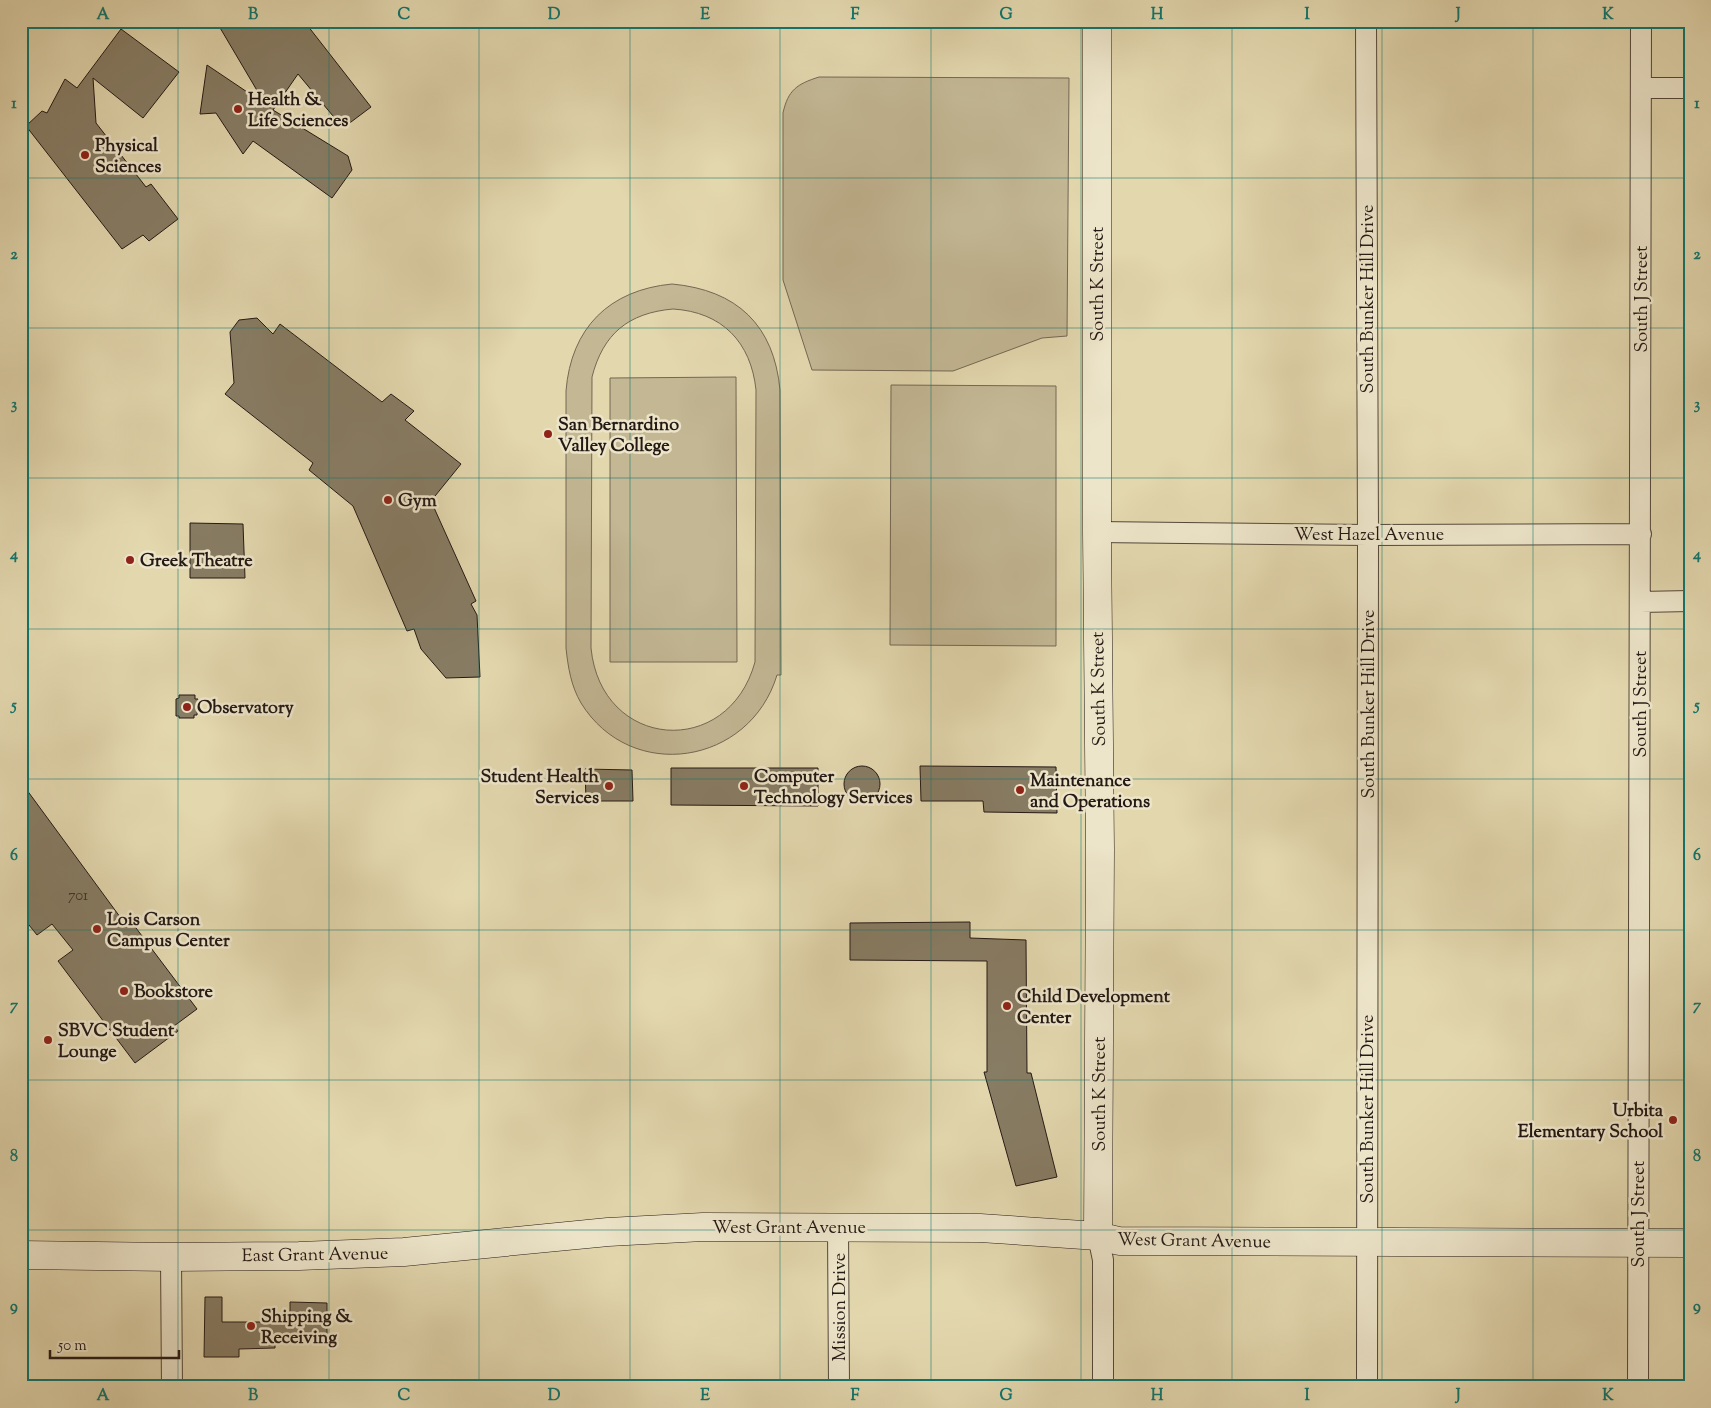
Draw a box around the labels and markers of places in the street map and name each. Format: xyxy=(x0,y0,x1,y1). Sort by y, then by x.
place label: Health & Life Sciences xyxy=(248,88,348,135)
marker: Health & Life Sciences xyxy=(232,103,244,115)
place label: Physical Sciences xyxy=(95,134,161,181)
marker: Physical Sciences xyxy=(79,149,91,161)
place label: San Bernardino Valley College xyxy=(558,413,679,460)
marker: San Bernardino Valley College xyxy=(542,428,554,440)
place label: Gym xyxy=(398,489,437,515)
marker: Gym xyxy=(382,494,394,506)
place label: Greek Theatre xyxy=(140,549,253,575)
marker: Greek Theatre xyxy=(124,554,136,566)
place label: Observatory xyxy=(197,696,294,722)
marker: Observatory xyxy=(181,701,193,713)
place label: Student Health Services xyxy=(480,765,599,812)
place label: Computer Technology Services xyxy=(754,765,912,812)
place label: Maintenance and Operations xyxy=(1030,769,1150,816)
marker: Student Health Services xyxy=(603,780,615,792)
marker: Computer Technology Services xyxy=(738,780,750,792)
marker: Maintenance and Operations xyxy=(1014,784,1026,796)
place label: Lois Carson Campus Center xyxy=(107,908,230,955)
marker: Lois Carson Campus Center xyxy=(91,923,103,935)
place label: Bookstore xyxy=(134,980,214,1006)
marker: Bookstore xyxy=(118,985,130,997)
place label: Child Development Center xyxy=(1017,985,1171,1032)
marker: Child Development Center xyxy=(1001,1000,1013,1012)
place label: SBVC Student Lounge xyxy=(58,1019,175,1066)
marker: SBVC Student Lounge xyxy=(42,1034,54,1046)
place label: Urbita Elementary School xyxy=(1518,1099,1664,1146)
marker: Urbita Elementary School xyxy=(1667,1114,1679,1126)
place label: Shipping & Receiving xyxy=(261,1305,353,1352)
marker: Shipping & Receiving xyxy=(245,1320,257,1332)

